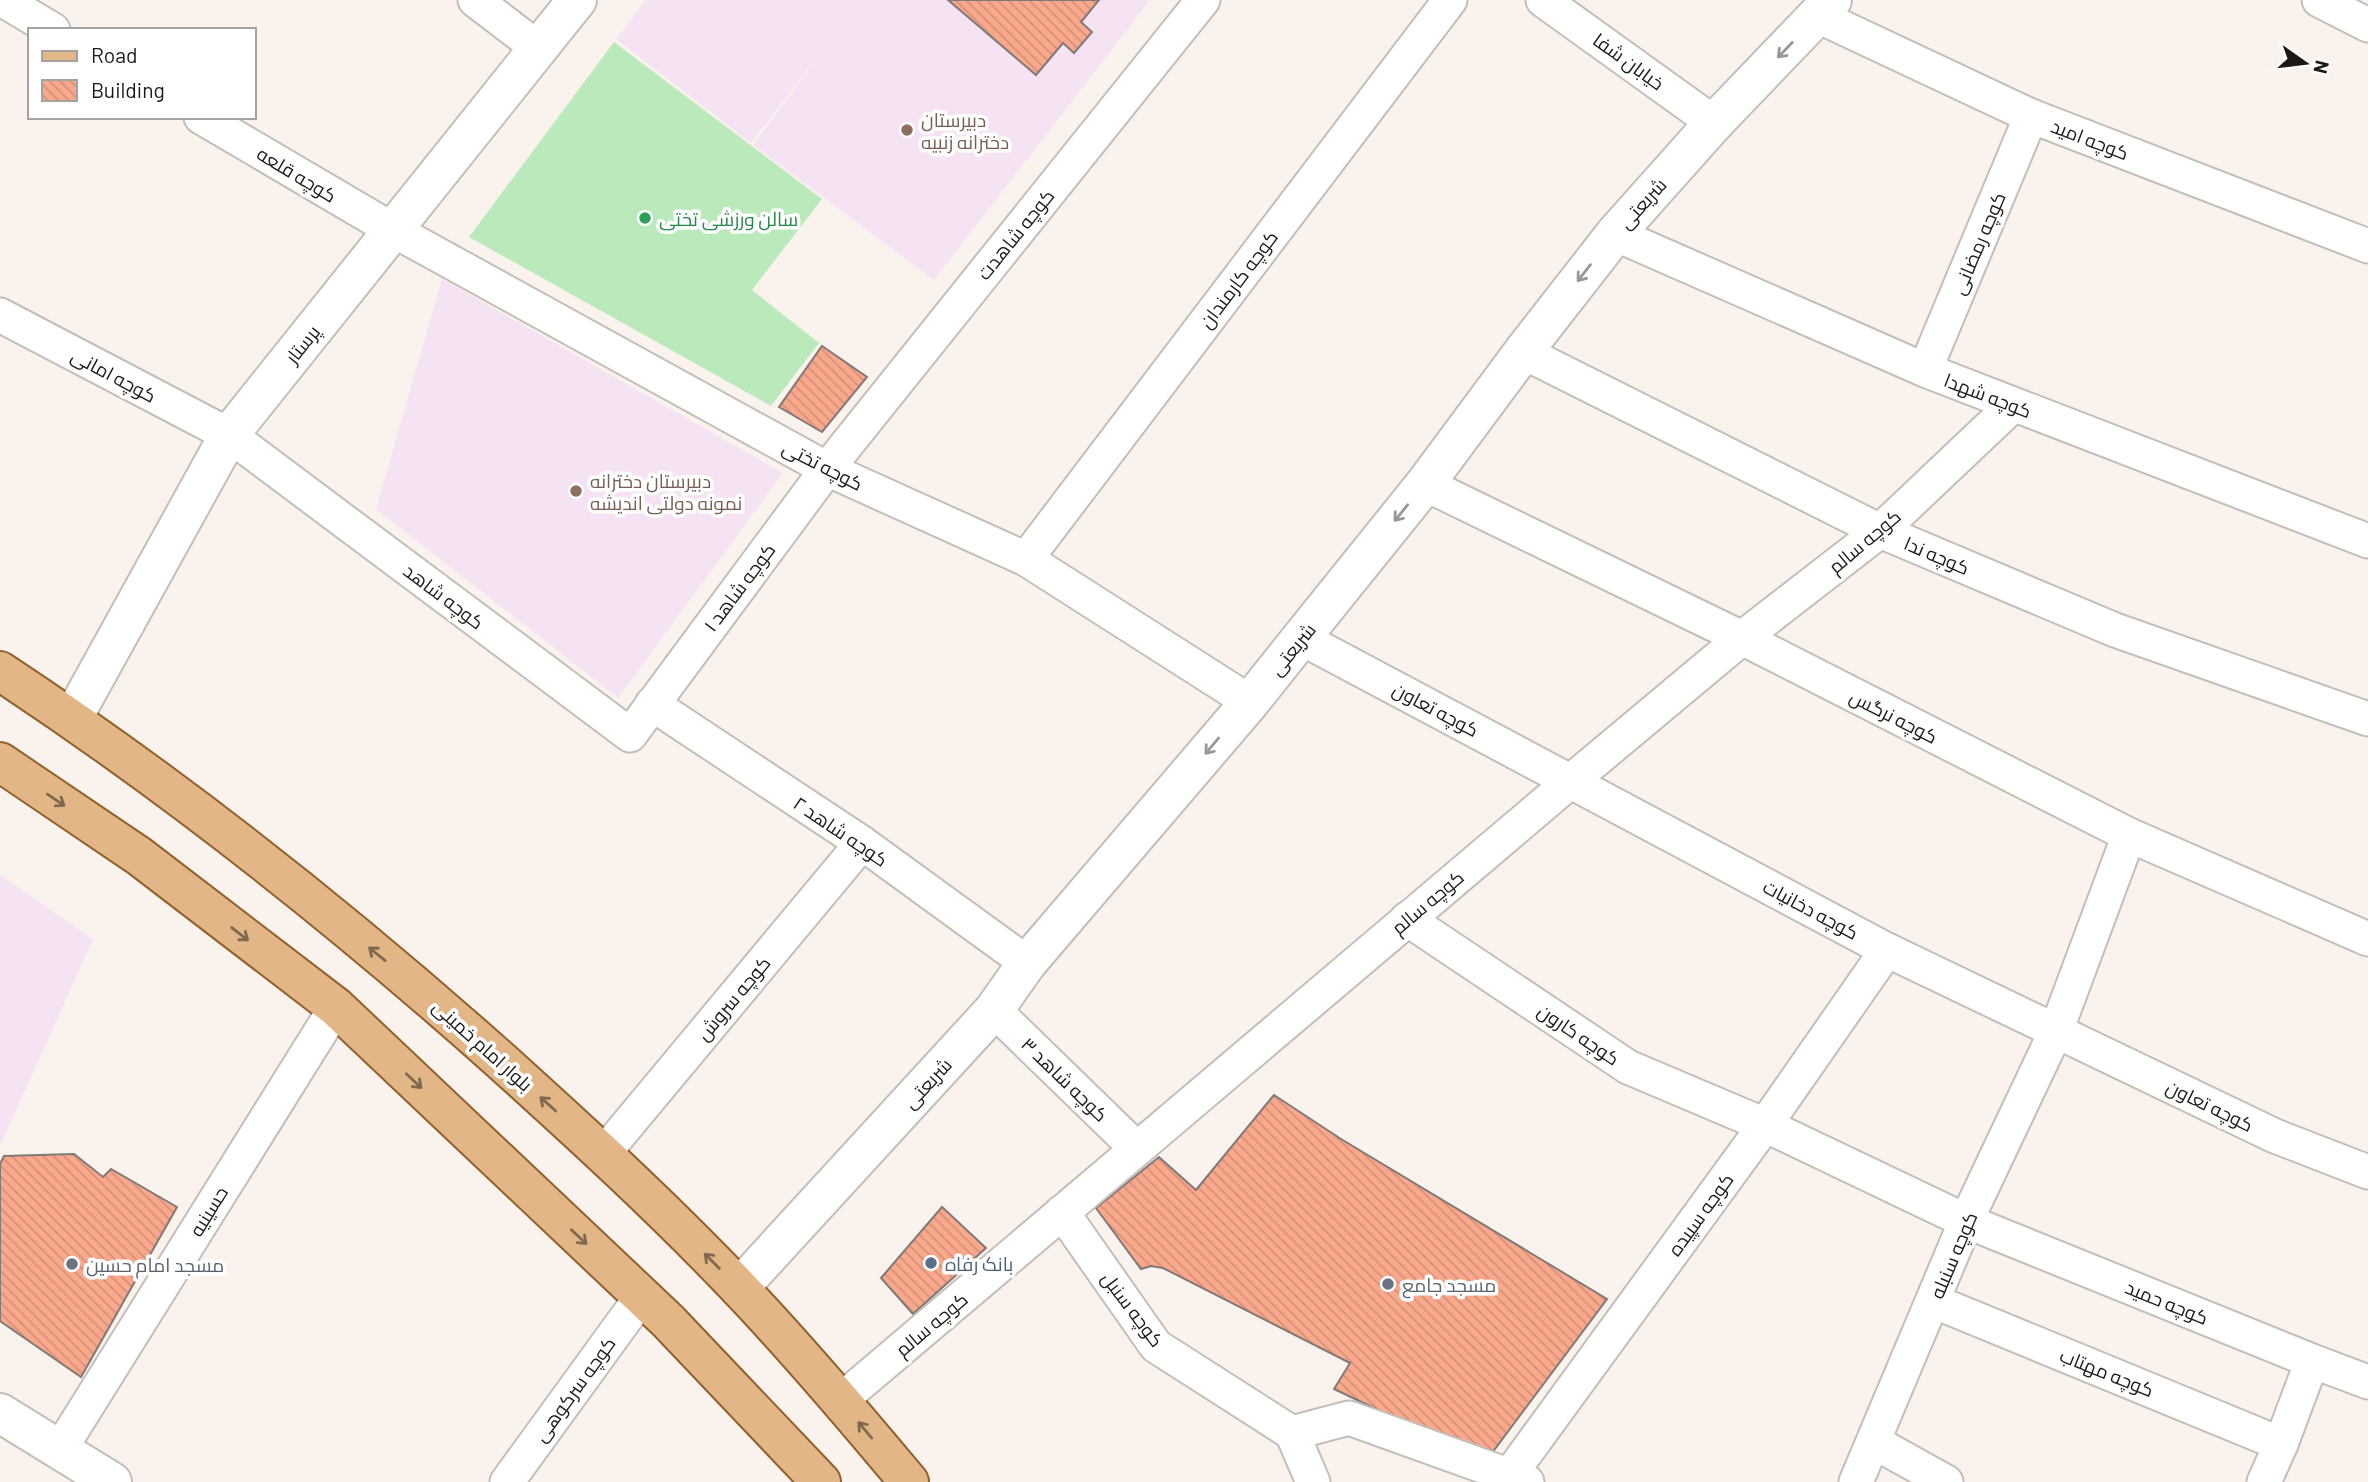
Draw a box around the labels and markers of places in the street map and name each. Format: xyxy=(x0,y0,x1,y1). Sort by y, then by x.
place label: دبیرستان دخترانه زنبیه xyxy=(921,108,1009,154)
marker: دبیرستان دخترانه زنبیه xyxy=(899,122,915,138)
place label: سالن ورزشی تختی xyxy=(659,207,798,231)
marker: سالن ورزشی تختی xyxy=(637,210,653,226)
place label: دبیرستان دخترانه نمونه دولتی اندیشه xyxy=(590,469,742,515)
marker: دبیرستان دخترانه نمونه دولتی اندیشه xyxy=(568,483,584,499)
place label: بانک رفاه xyxy=(945,1252,1013,1276)
place label: مسجد امام حسین xyxy=(86,1253,224,1279)
marker: بانک رفاه xyxy=(923,1255,939,1271)
marker: مسجد امام حسین xyxy=(64,1256,80,1272)
place label: مسجد جامع xyxy=(1402,1273,1496,1299)
marker: مسجد جامع xyxy=(1380,1276,1396,1292)

